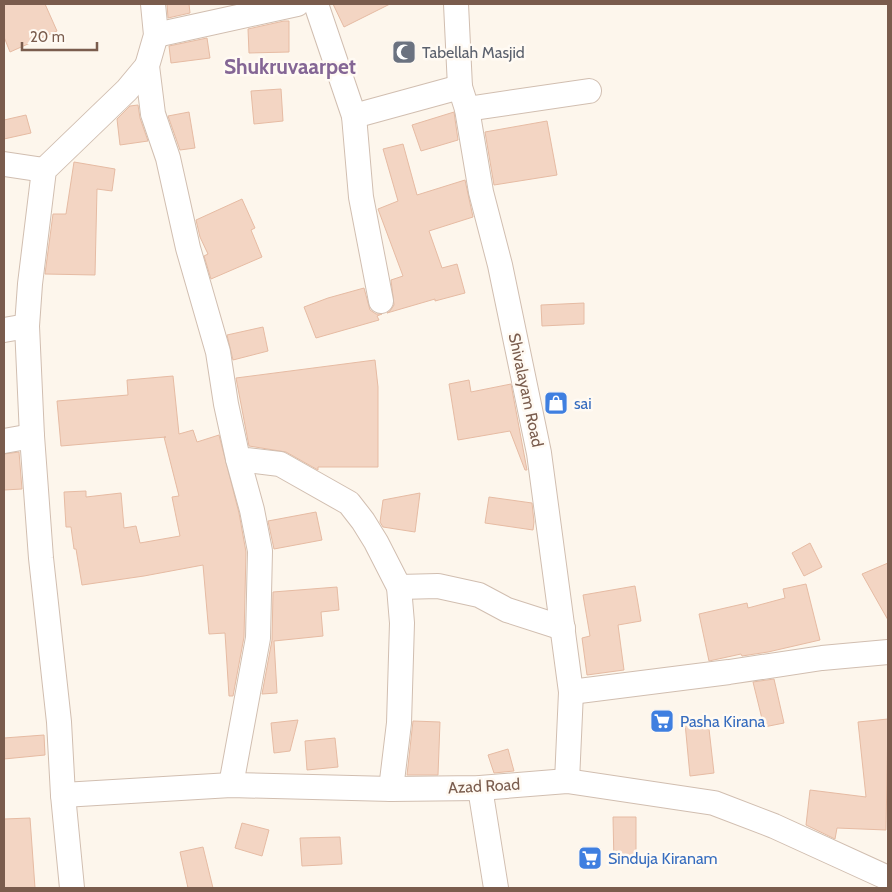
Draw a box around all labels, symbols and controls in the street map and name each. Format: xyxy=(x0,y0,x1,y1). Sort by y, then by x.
scale bar xyxy=(22,20,98,52)
text: 20 m xyxy=(30,28,65,46)
mosque icon: Tabellah Masjid xyxy=(391,39,417,65)
place label: Tabellah Masjid xyxy=(422,43,525,62)
district label: Shukruvaarpet xyxy=(224,54,356,79)
street label: Shivalayam Road xyxy=(505,331,547,449)
shop icon: sai xyxy=(543,390,569,416)
place label: sai xyxy=(574,394,592,413)
supermarket icon: Pasha Kirana xyxy=(649,708,675,734)
place label: Pasha Kirana xyxy=(680,712,766,731)
street label: Azad Road xyxy=(447,775,521,797)
supermarket icon: Sinduja Kiranam xyxy=(577,845,603,871)
place label: Sinduja Kiranam xyxy=(608,849,718,868)

